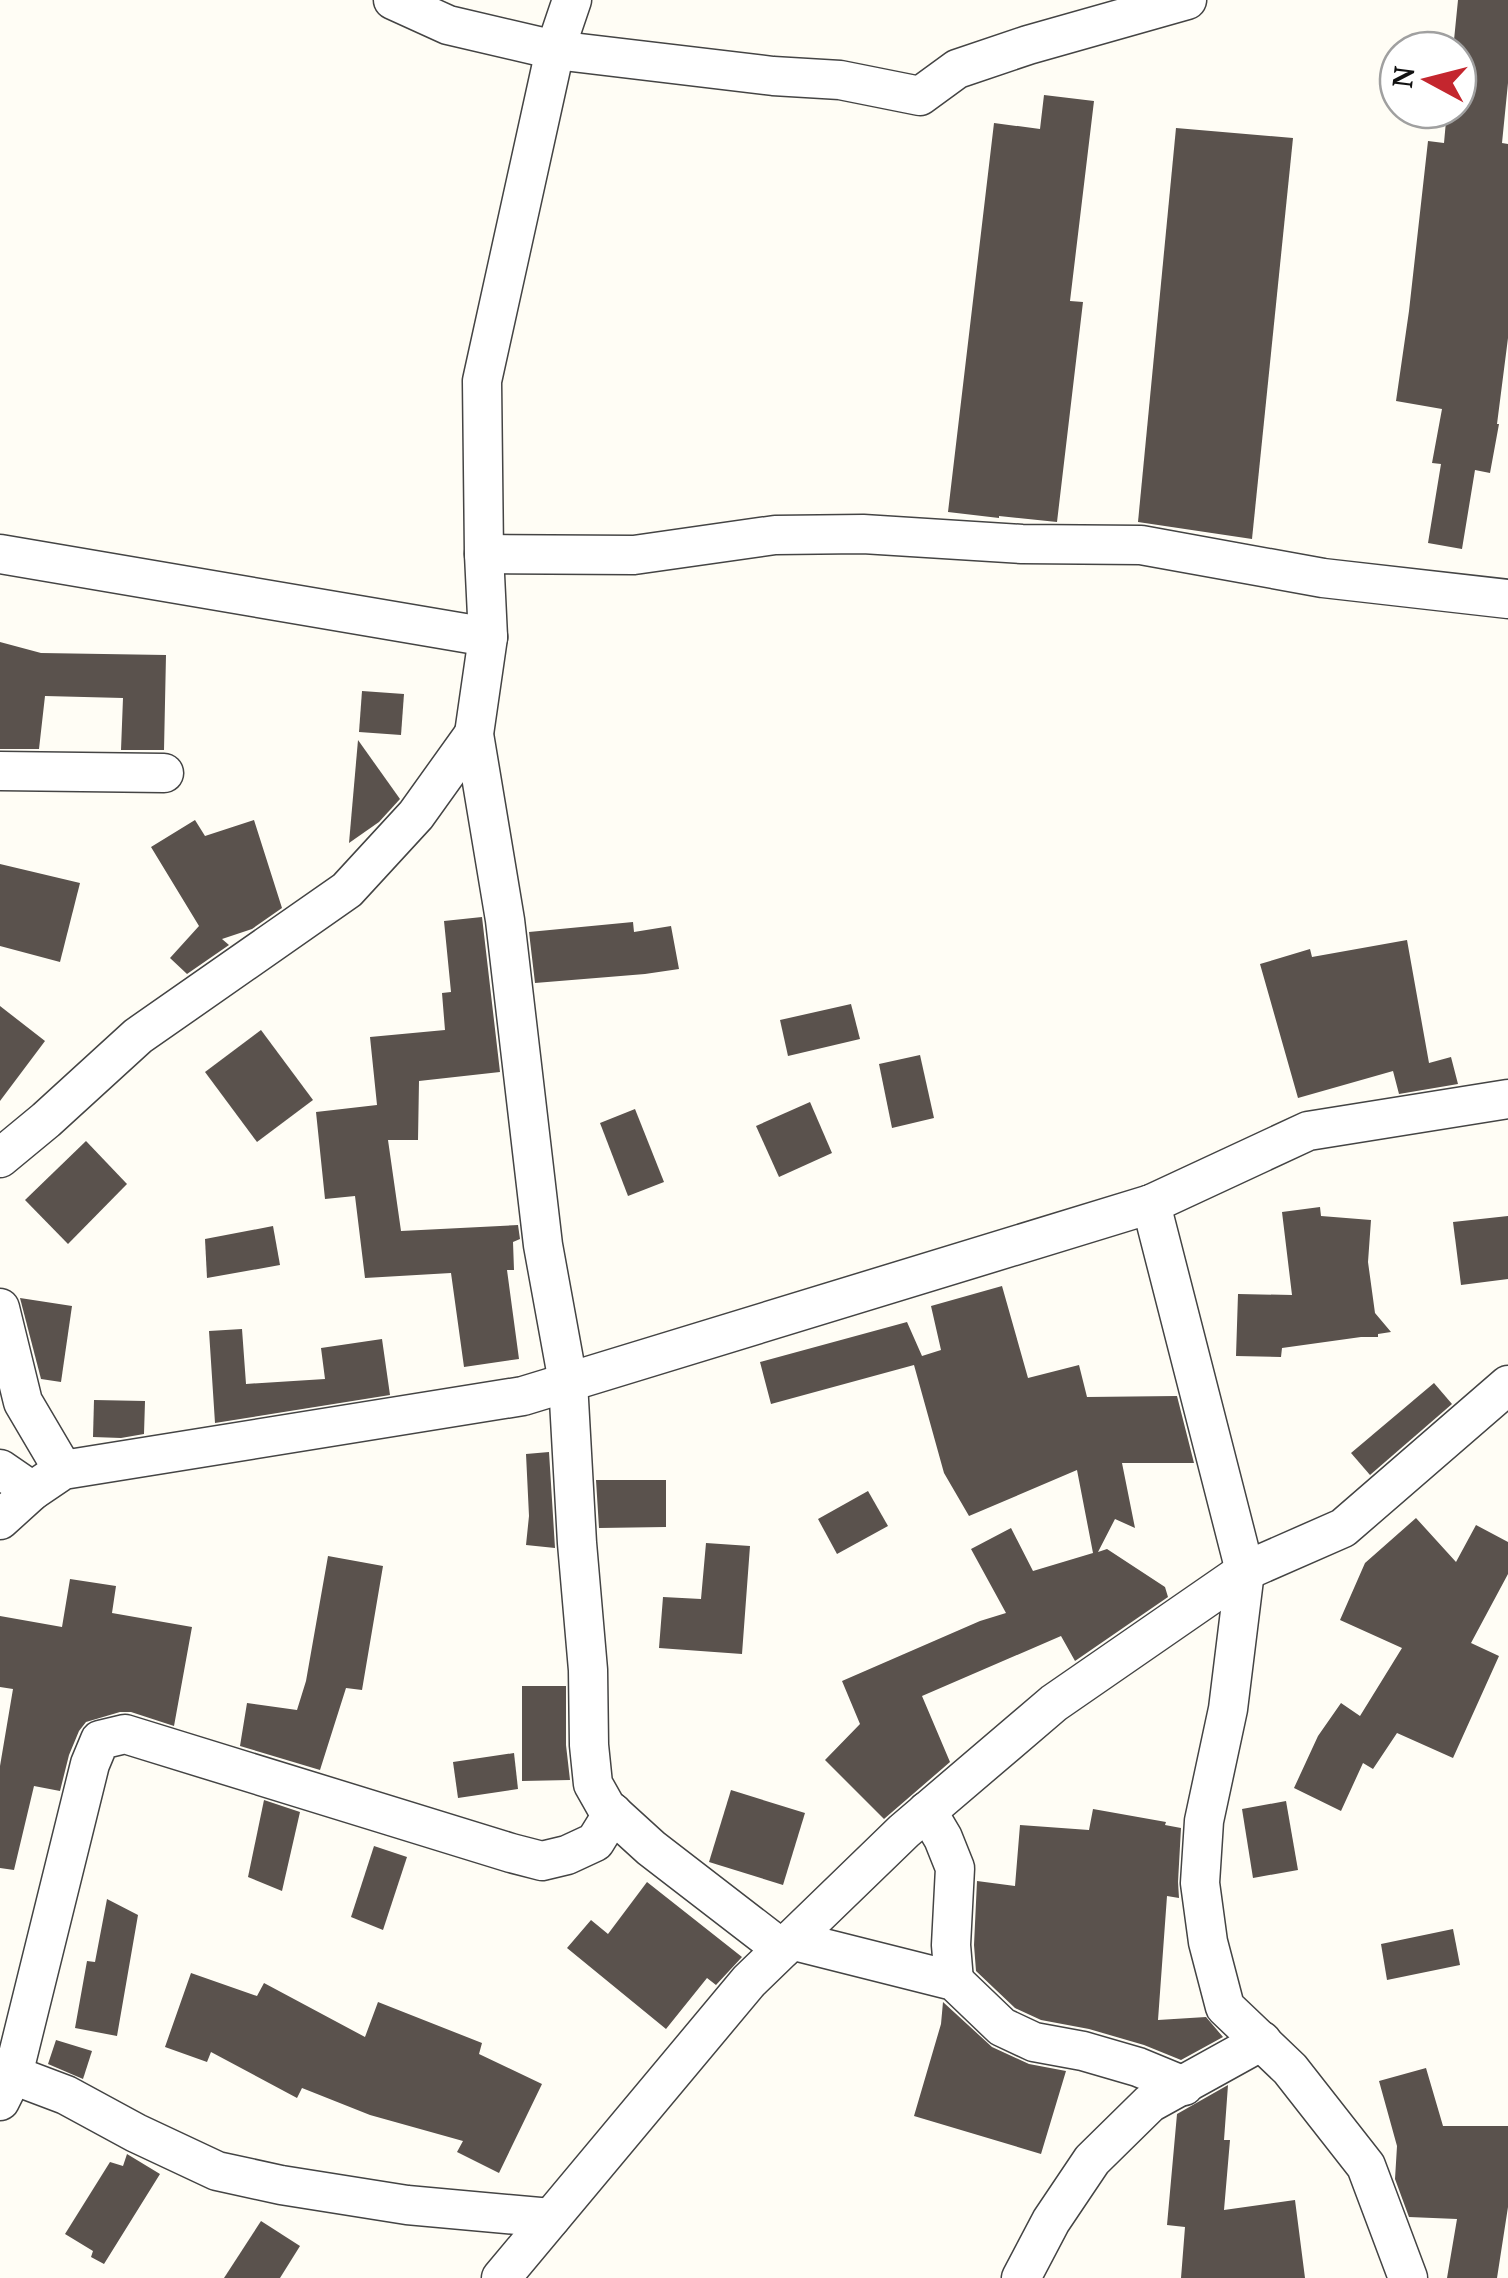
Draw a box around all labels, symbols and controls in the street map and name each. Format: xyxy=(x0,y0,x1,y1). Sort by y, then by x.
north arrow xyxy=(1378,30,1478,130)
text: N xyxy=(1383,64,1422,90)

